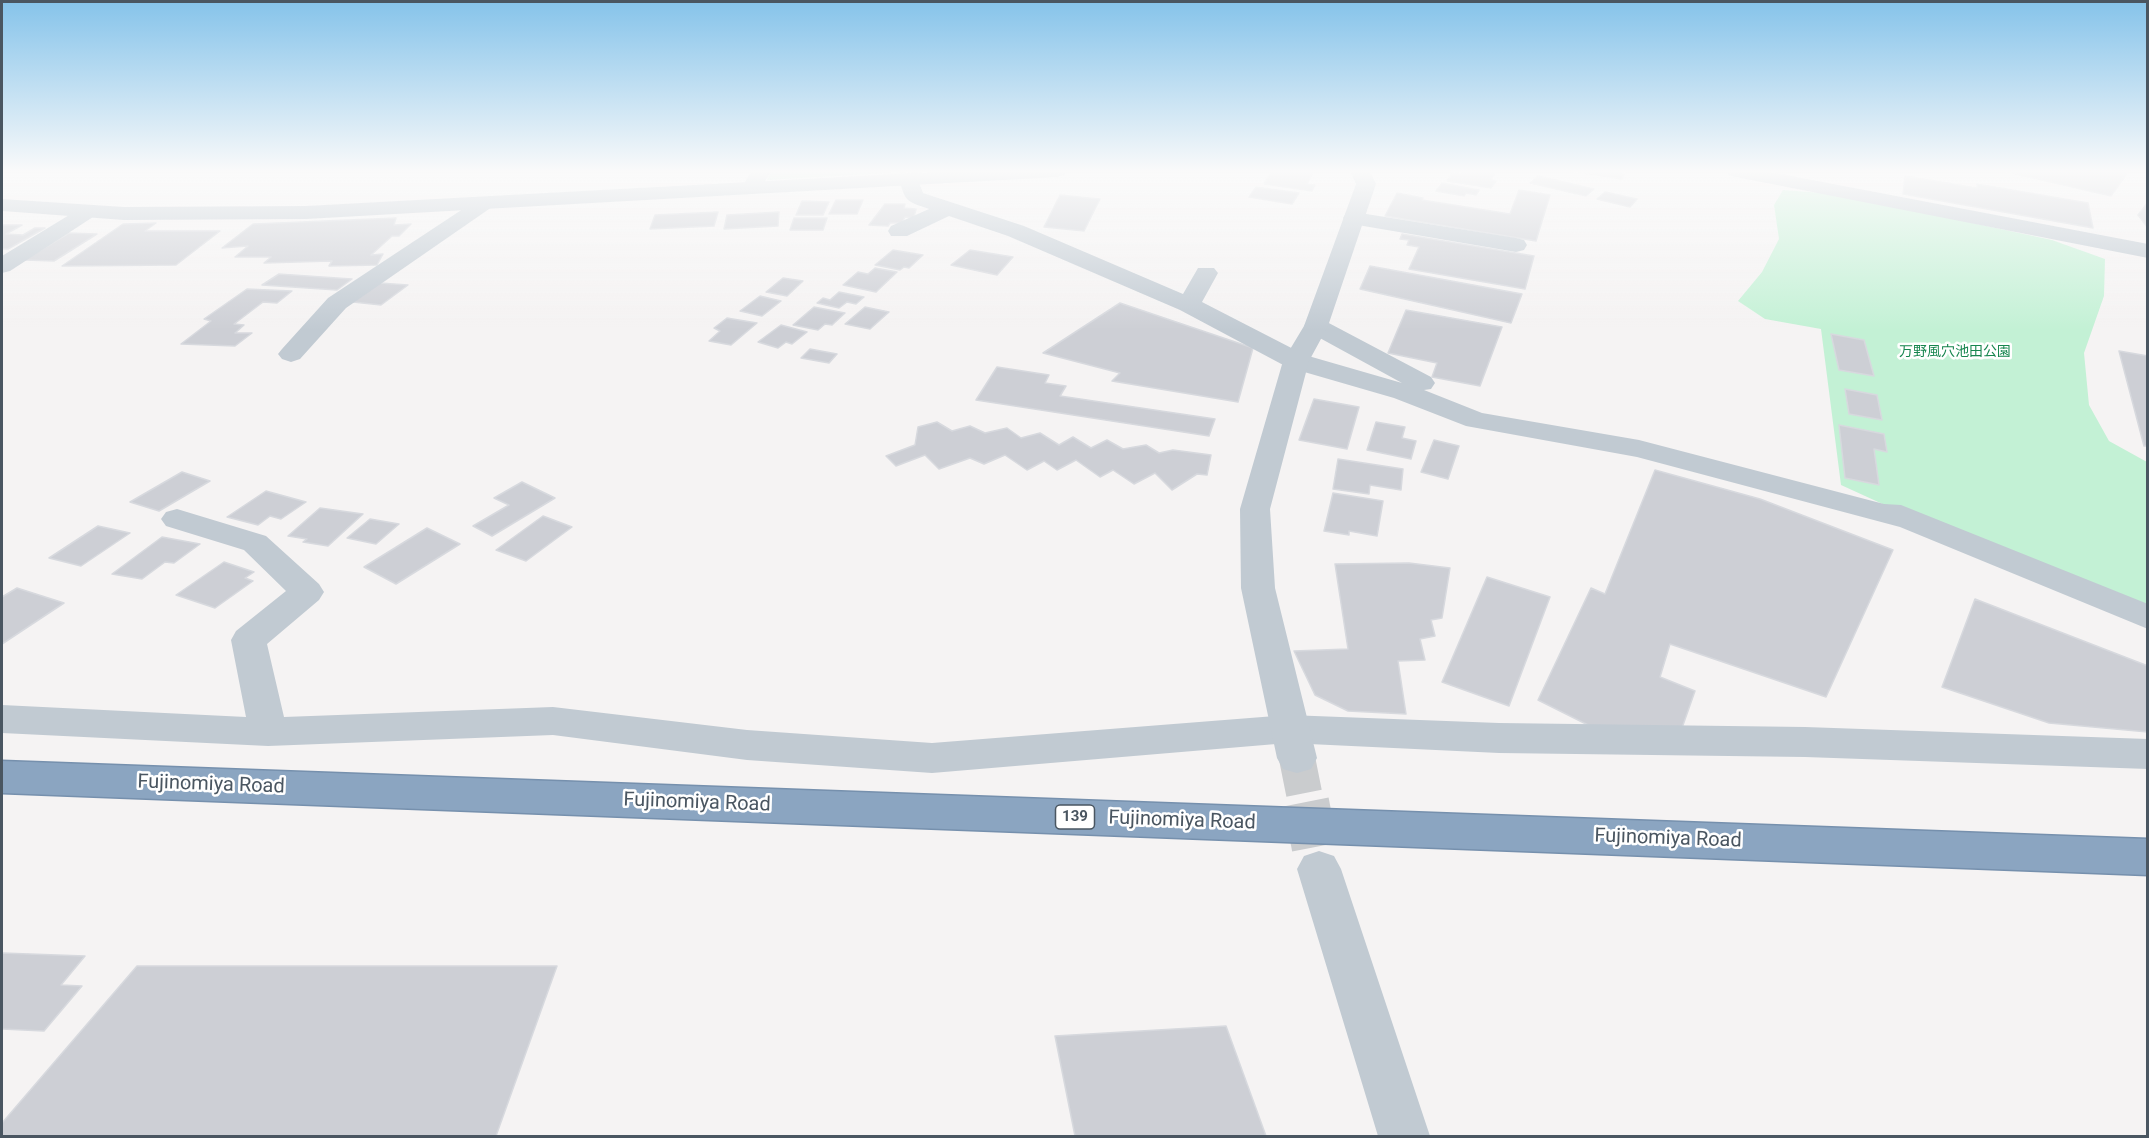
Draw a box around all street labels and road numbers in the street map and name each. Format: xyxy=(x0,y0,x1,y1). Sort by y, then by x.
street label: Fujinomiya Road xyxy=(137,770,285,800)
street label: Fujinomiya Road xyxy=(623,788,771,818)
road number: 139 xyxy=(1056,805,1094,829)
street label: Fujinomiya Road xyxy=(1108,806,1256,836)
street label: Fujinomiya Road xyxy=(1594,824,1742,854)

